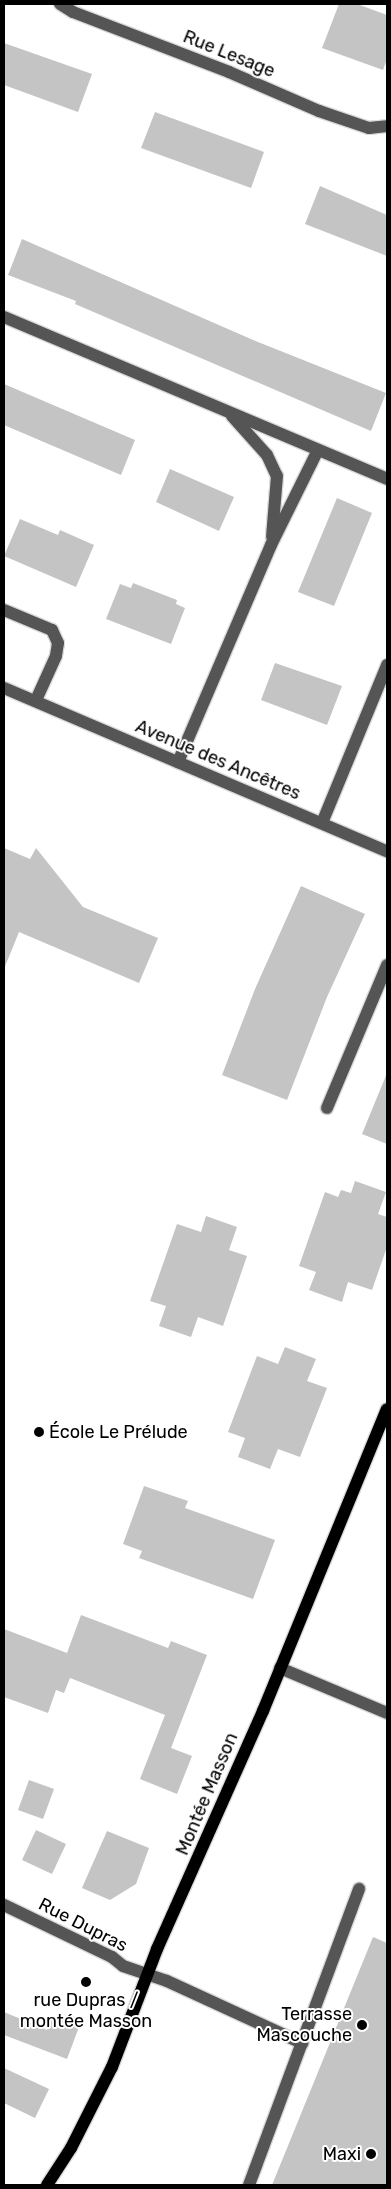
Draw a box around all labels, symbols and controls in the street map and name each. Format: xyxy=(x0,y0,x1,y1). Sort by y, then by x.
street label: Rue Lesage xyxy=(180,26,278,82)
street label: Avenue des Ancêtres xyxy=(132,715,304,805)
place label: École Le Prélude xyxy=(49,1421,188,1443)
marker: École Le Prélude xyxy=(33,1426,45,1438)
street label: Montée Masson xyxy=(171,1730,243,1858)
street label: Rue Dupras xyxy=(35,1893,131,1957)
marker: rue Dupras / montée Masson xyxy=(80,1976,92,1988)
place label: rue Dupras / montée Masson xyxy=(20,1990,152,2032)
place label: Terrasse Mascouche xyxy=(257,2004,352,2046)
marker: Terrasse Mascouche xyxy=(356,2019,368,2031)
place label: Maxi xyxy=(323,2143,361,2165)
marker: Maxi xyxy=(365,2148,377,2160)

